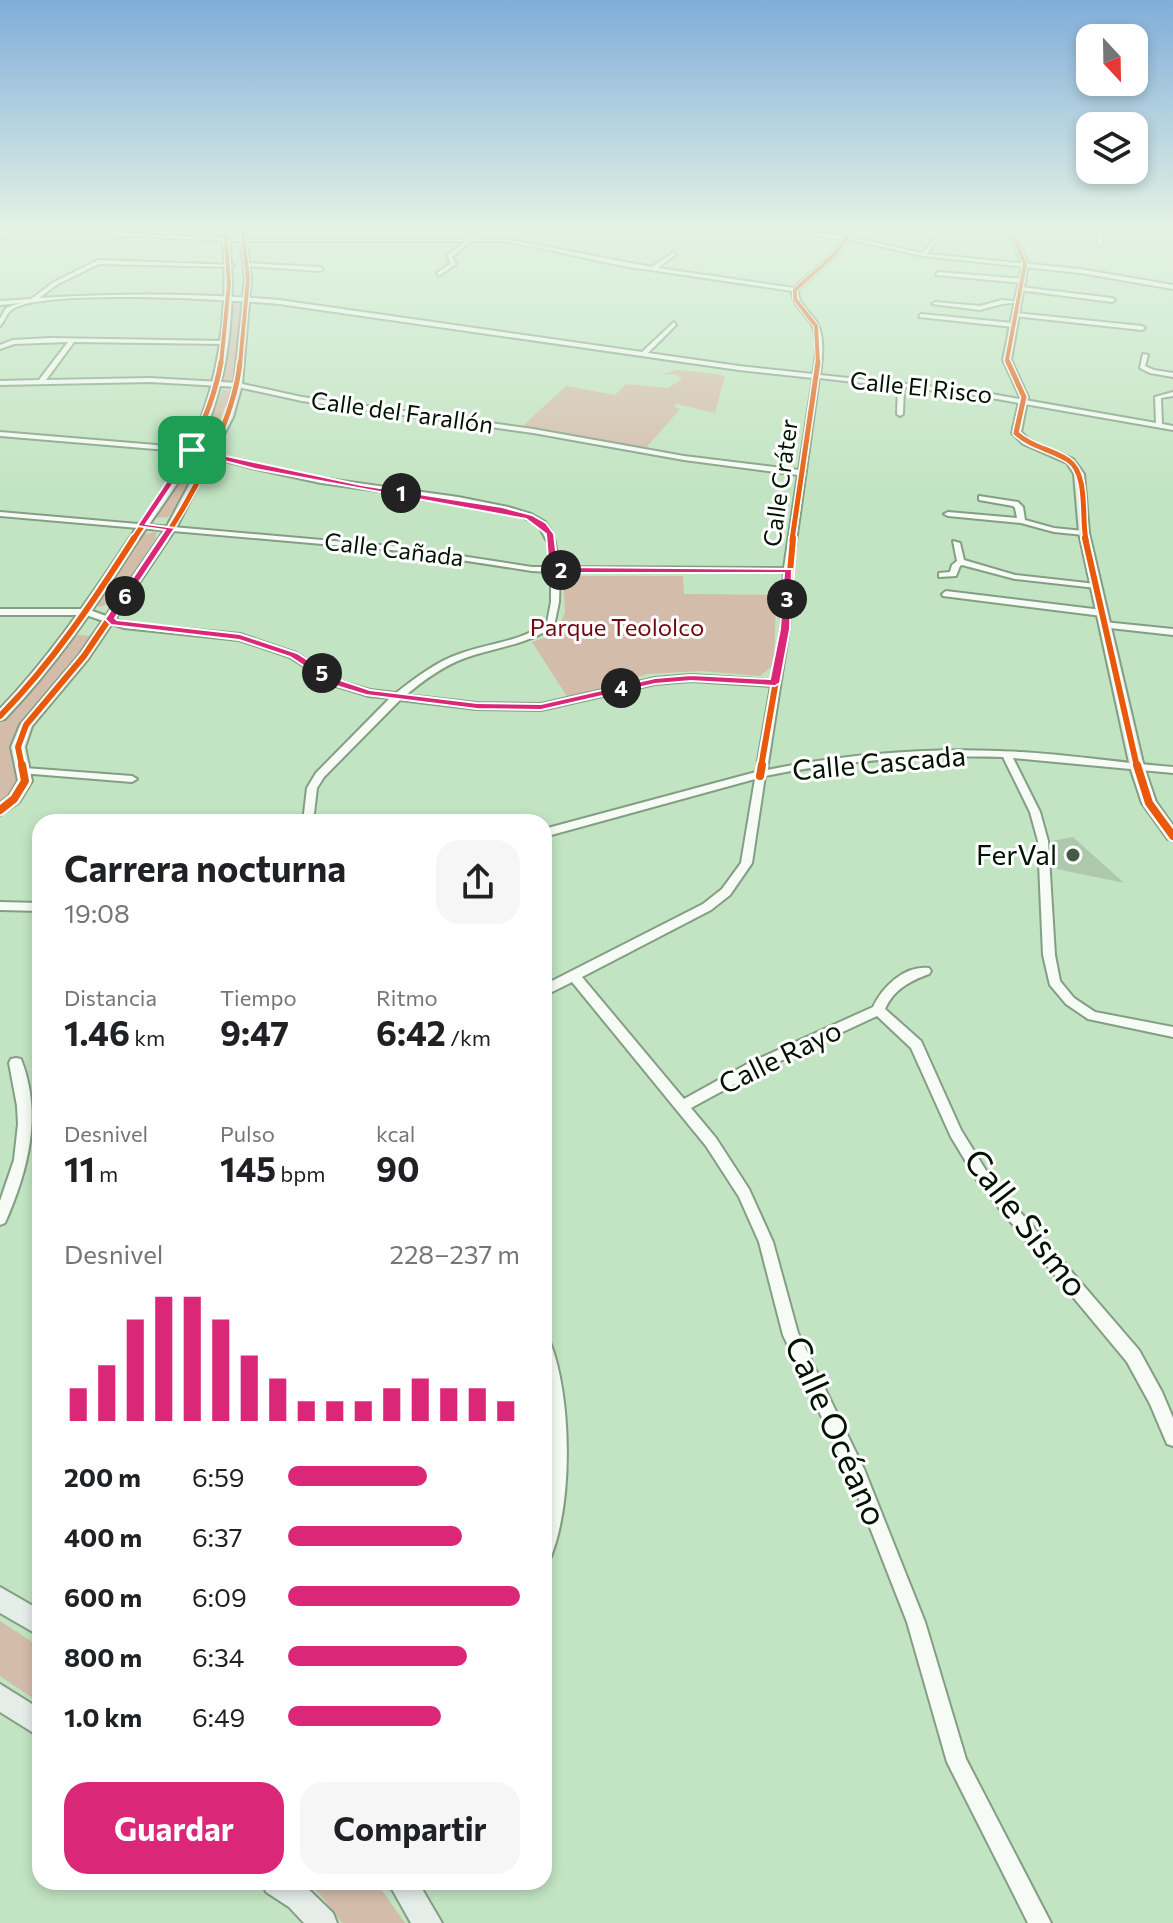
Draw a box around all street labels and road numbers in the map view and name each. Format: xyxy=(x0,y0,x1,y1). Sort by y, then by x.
street label: Calle El Risco xyxy=(849,365,994,408)
street label: Calle del Farallón xyxy=(309,384,495,439)
street label: Calle Cráter xyxy=(756,417,803,548)
street label: Calle Cañada xyxy=(323,526,466,571)
street label: Calle Cascada xyxy=(791,737,967,787)
street label: Calle Rayo xyxy=(713,1012,846,1100)
street label: Calle Sismo xyxy=(957,1139,1099,1304)
street label: Calle Océano xyxy=(777,1329,898,1531)

